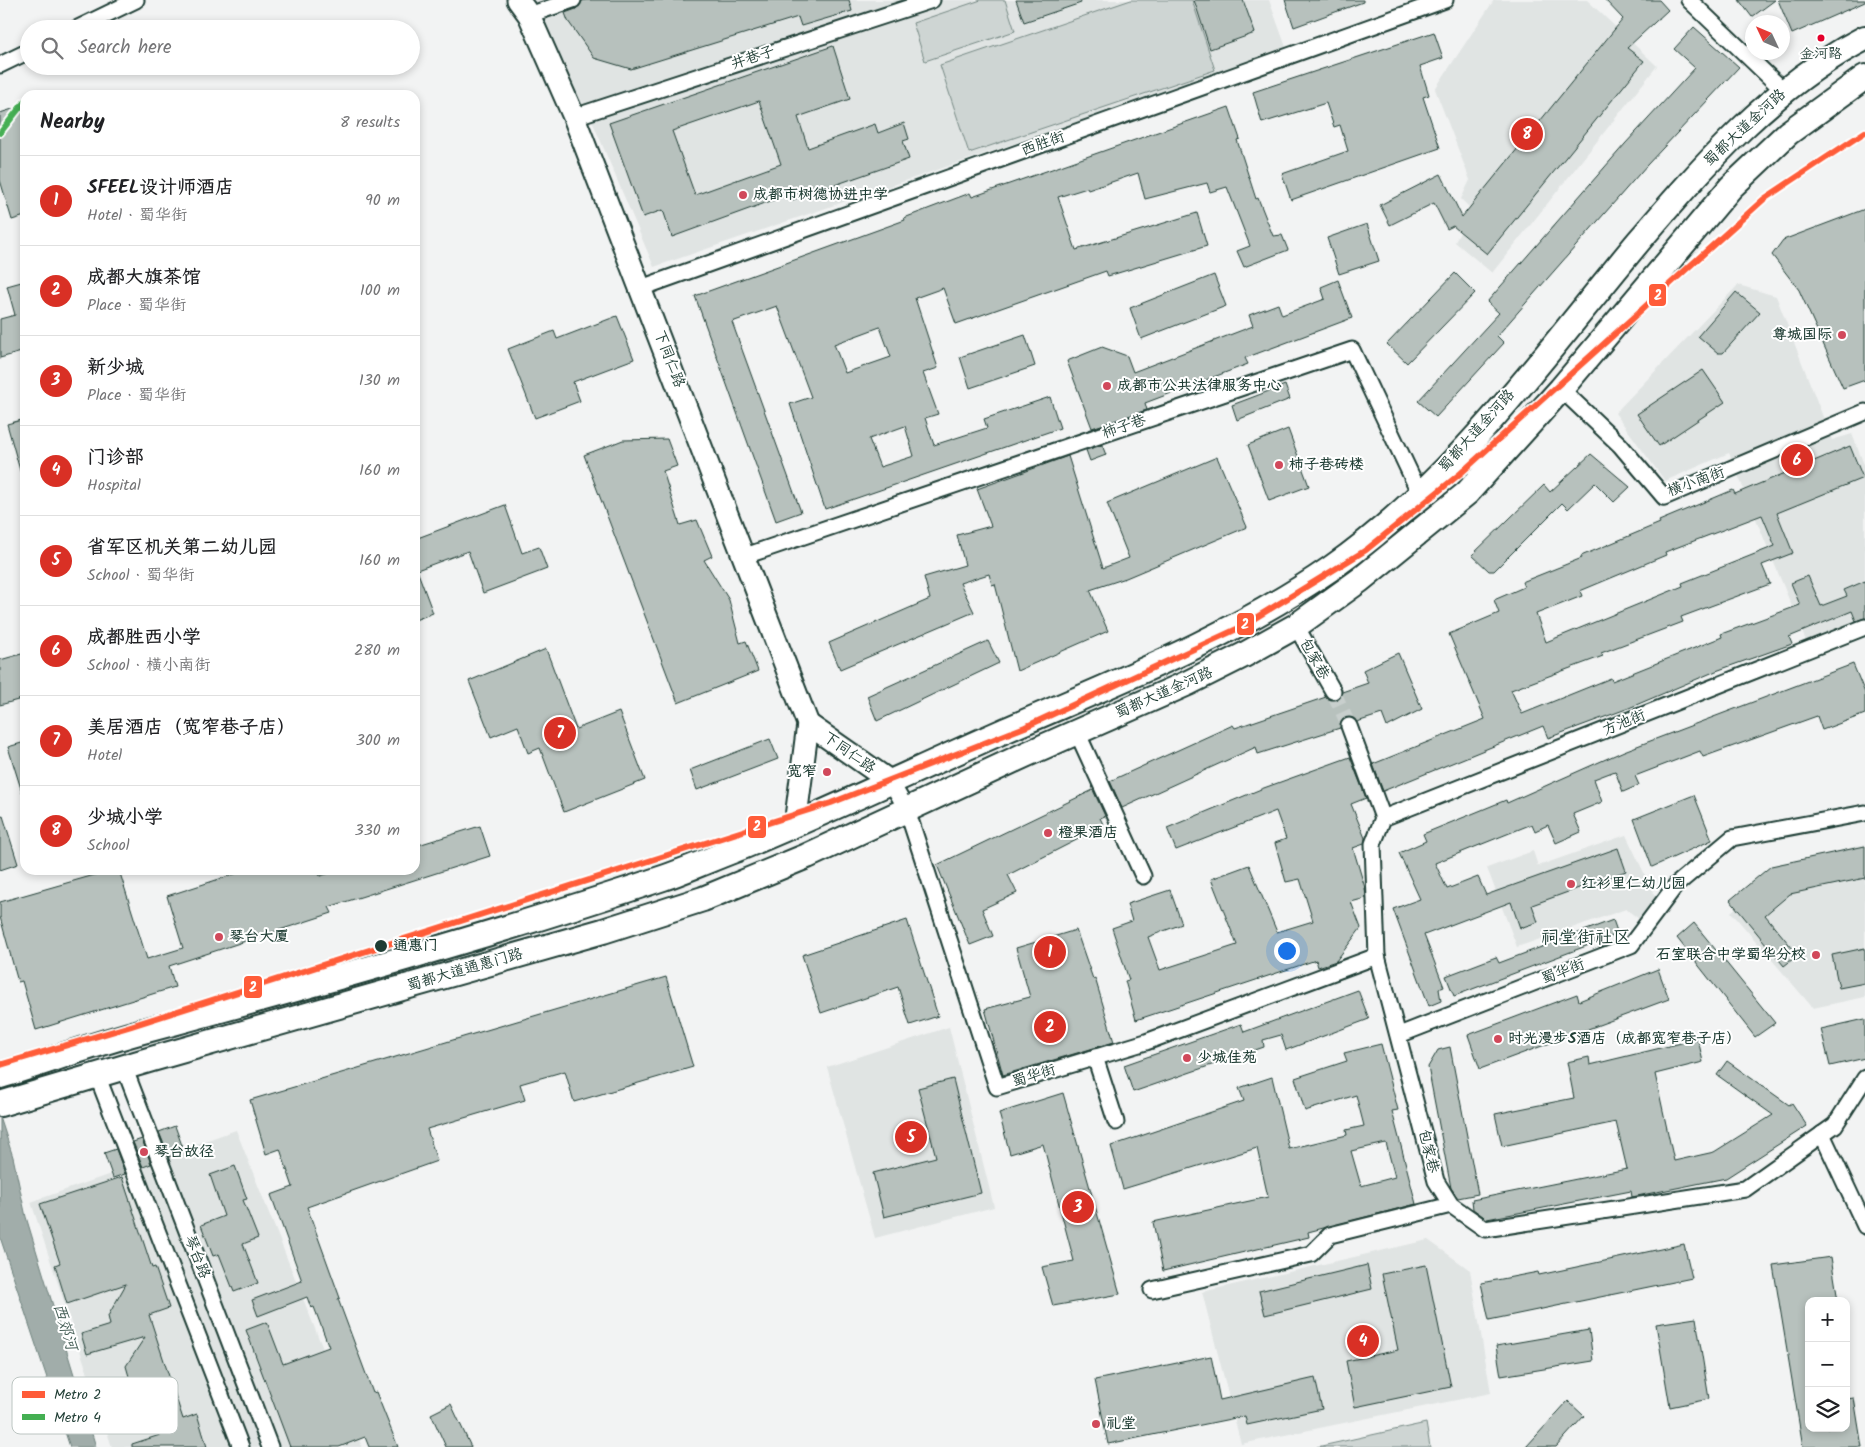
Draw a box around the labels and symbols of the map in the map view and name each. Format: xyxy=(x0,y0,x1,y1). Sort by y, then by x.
north arrow xyxy=(1745,15,1790,60)
marker: 金河路 xyxy=(1816,33,1826,43)
street label: 井巷子 xyxy=(728,40,778,76)
place label: 金河路 xyxy=(1800,43,1842,65)
street label: 蜀都大道金河路 xyxy=(1698,83,1792,173)
pin: 8 xyxy=(1511,115,1543,153)
street label: 西胜街 xyxy=(1018,125,1068,163)
place label: 成都市树德协进中学 xyxy=(753,183,888,207)
marker: 成都市树德协进中学 xyxy=(737,189,749,201)
line badge: 2 xyxy=(1648,283,1667,307)
text: 2 xyxy=(1654,285,1662,307)
place label: 尊城国际 xyxy=(1772,323,1832,347)
street label: 下同仁路 xyxy=(647,327,691,391)
marker: 尊城国际 xyxy=(1836,329,1848,341)
place label: 成都市公共法律服务中心 xyxy=(1117,374,1282,398)
marker: 成都市公共法律服务中心 xyxy=(1101,380,1113,392)
street label: 蜀都大道金河路 xyxy=(1433,384,1521,478)
street label: 柿子巷 xyxy=(1099,408,1149,446)
pin: 6 xyxy=(1781,441,1813,479)
place label: 柿子巷砖楼 xyxy=(1289,453,1364,477)
marker: 柿子巷砖楼 xyxy=(1273,459,1285,471)
street label: 横小南街 xyxy=(1664,460,1728,504)
line badge: 2 xyxy=(1236,612,1255,636)
text: 2 xyxy=(1241,614,1249,636)
street label: 包家巷 xyxy=(1292,634,1336,684)
street label: 蜀都大道金河路 xyxy=(1111,661,1217,725)
street label: 方池街 xyxy=(1599,703,1649,743)
pin: 7 xyxy=(544,714,576,752)
street label: 下同仁路 xyxy=(818,726,880,780)
place label: 宽窄 xyxy=(787,760,817,784)
marker: 宽窄 xyxy=(821,766,833,778)
line badge: 2 xyxy=(747,815,767,839)
text: 2 xyxy=(753,816,761,838)
place label: 橙果酒店 xyxy=(1058,821,1118,845)
marker: 橙果酒店 xyxy=(1042,827,1054,839)
place label: 红衫里仁幼儿园 xyxy=(1581,872,1686,896)
marker: 红衫里仁幼儿园 xyxy=(1565,878,1577,890)
district label: 祠堂街社区 xyxy=(1541,924,1631,953)
place label: 琴台大厦 xyxy=(229,925,289,949)
marker: 琴台大厦 xyxy=(213,931,225,943)
pin: 1 xyxy=(1034,933,1066,971)
place label: 通惠门 xyxy=(393,934,438,958)
marker: 通惠门 xyxy=(373,938,389,954)
your location xyxy=(1274,938,1300,964)
street label: 蜀都大道通惠门路 xyxy=(404,942,526,998)
place label: 石室联合中学蜀华分校 xyxy=(1656,943,1806,967)
marker: 石室联合中学蜀华分校 xyxy=(1810,949,1822,961)
street label: 蜀华街 xyxy=(1538,953,1588,991)
line badge: 2 xyxy=(243,975,263,999)
text: 2 xyxy=(249,977,257,999)
pin: 2 xyxy=(1034,1008,1066,1046)
place label: 时光漫步S酒店（成都宽窄巷子店） xyxy=(1508,1027,1741,1051)
marker: 时光漫步S酒店（成都宽窄巷子店） xyxy=(1492,1033,1504,1045)
place label: 少城佳苑 xyxy=(1197,1046,1257,1070)
marker: 少城佳苑 xyxy=(1181,1052,1193,1064)
street label: 蜀华街 xyxy=(1009,1058,1059,1094)
pin: 5 xyxy=(895,1118,927,1156)
street label: 包家巷 xyxy=(1411,1126,1445,1176)
place label: 琴台故径 xyxy=(154,1140,214,1164)
marker: 琴台故径 xyxy=(138,1146,150,1158)
pin: 3 xyxy=(1062,1188,1094,1226)
street label: 琴台路 xyxy=(178,1232,216,1282)
water label: 西郊河 xyxy=(46,1300,85,1356)
pin: 4 xyxy=(1347,1322,1379,1360)
legend xyxy=(12,1377,178,1434)
text: Metro 2 xyxy=(54,1384,102,1406)
text: Metro 4 xyxy=(54,1407,101,1429)
place label: 礼堂 xyxy=(1106,1412,1136,1436)
marker: 礼堂 xyxy=(1090,1418,1102,1430)

